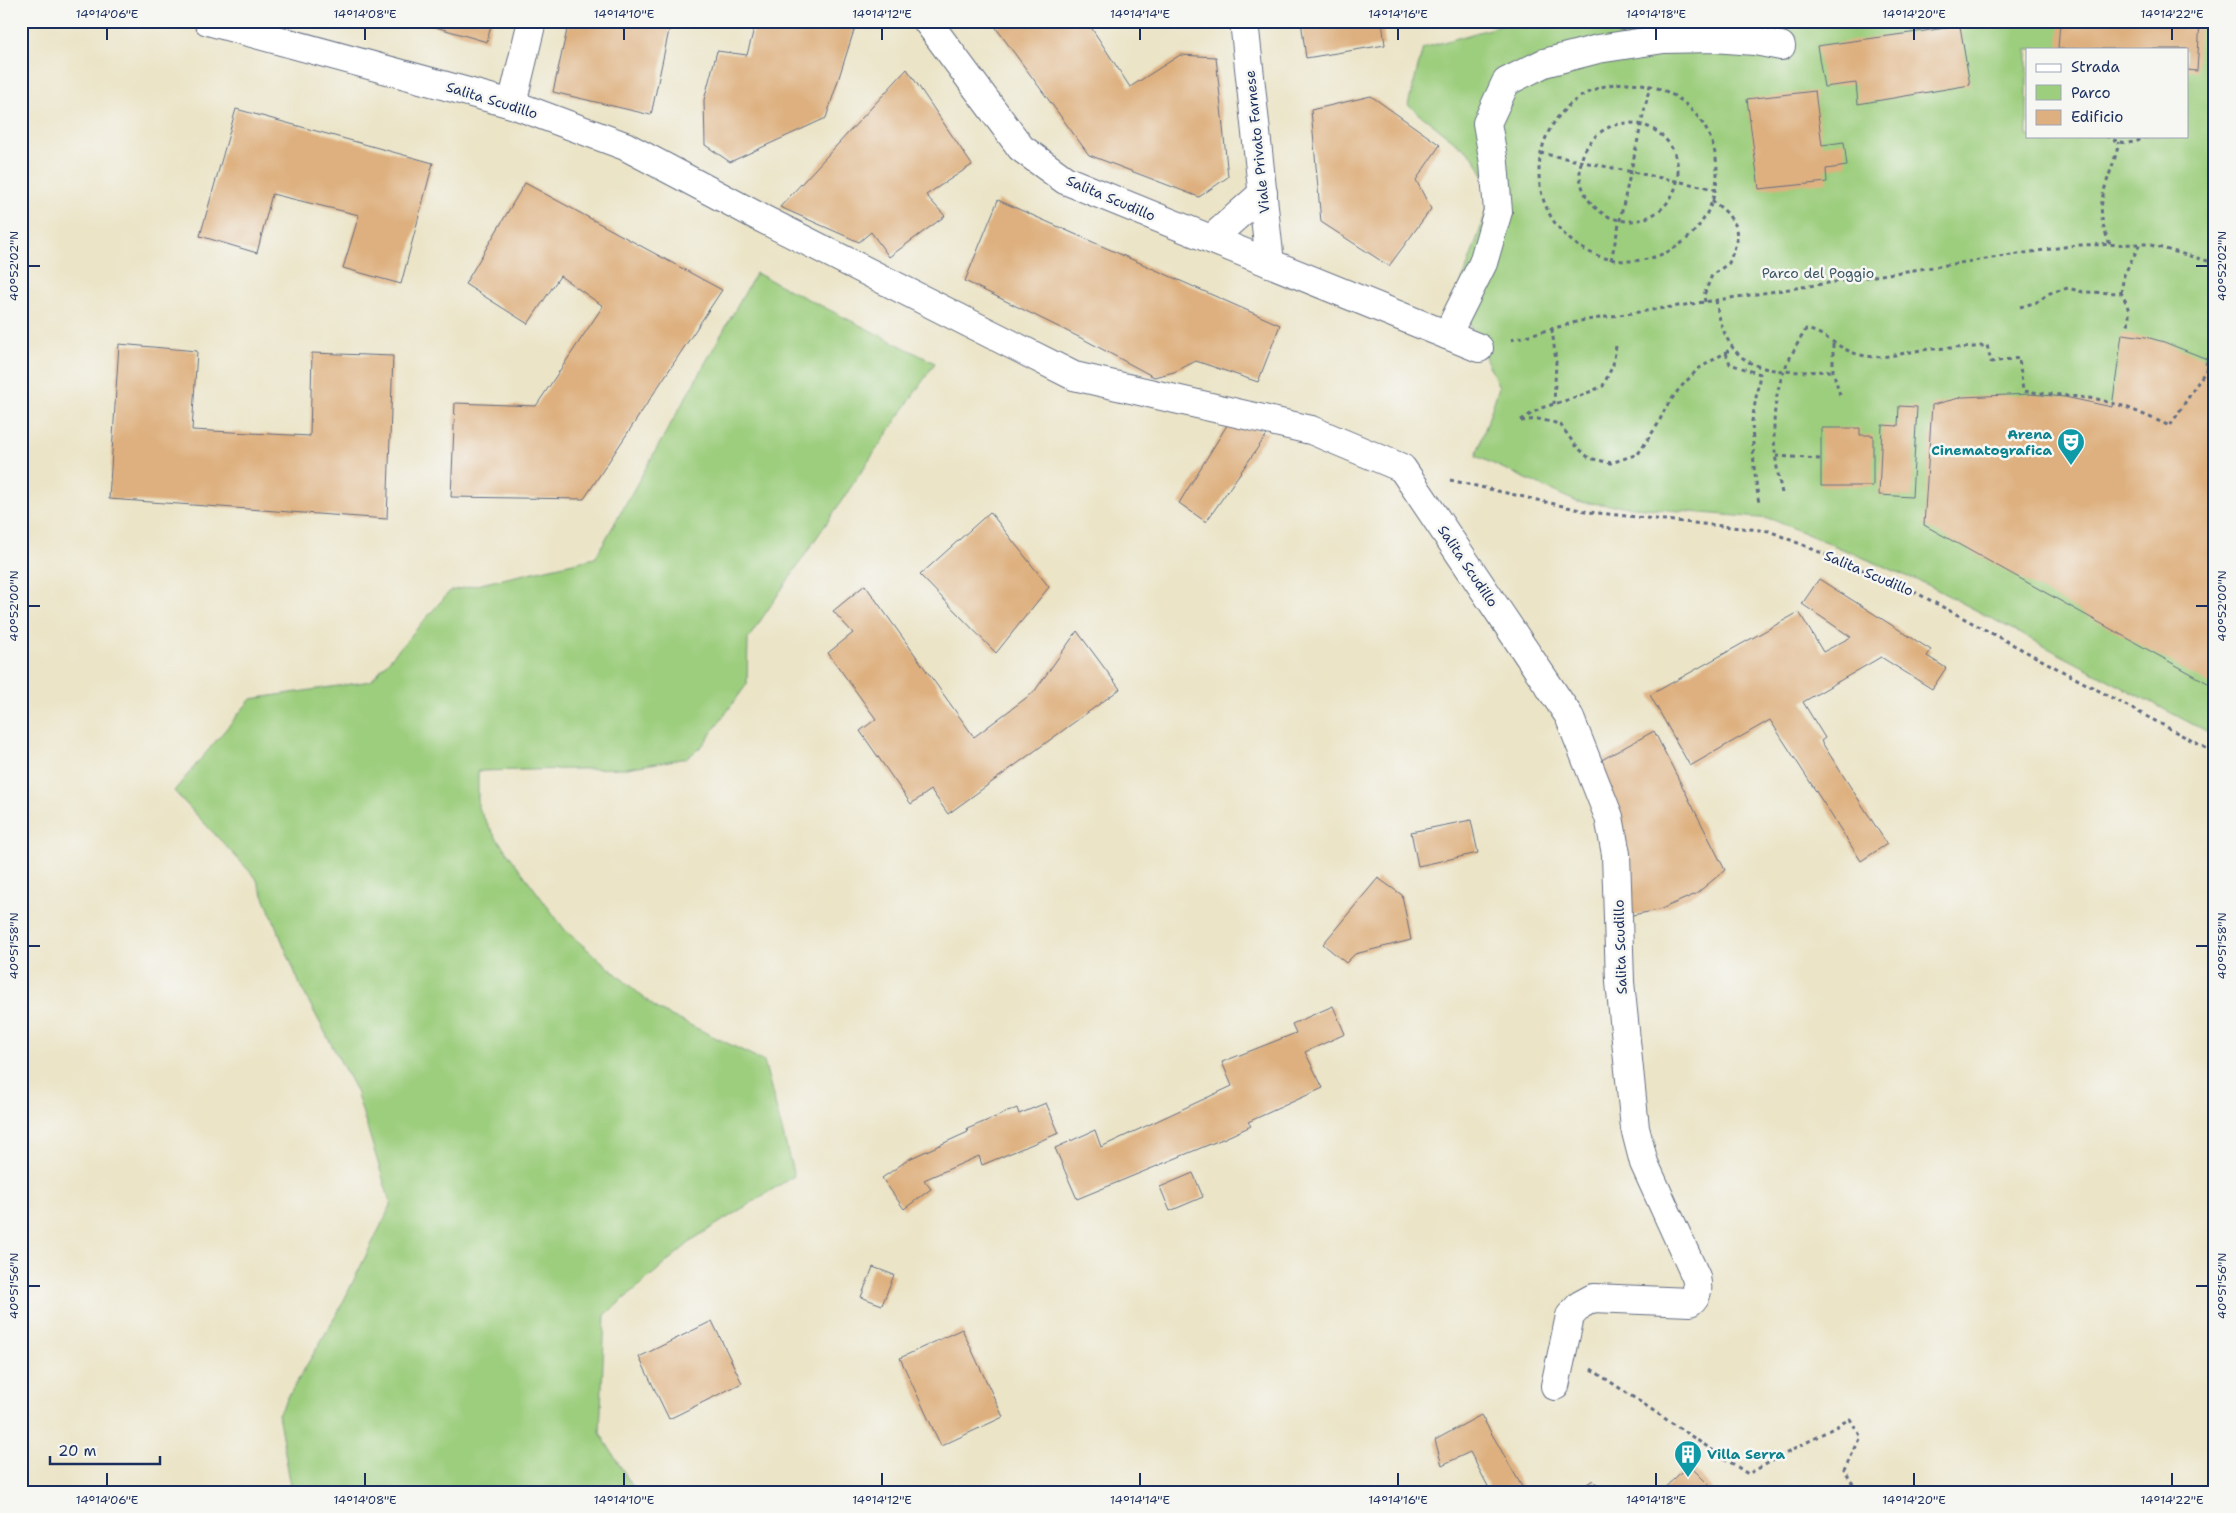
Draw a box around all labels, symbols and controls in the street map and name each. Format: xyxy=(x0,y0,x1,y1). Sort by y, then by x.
text: 14°14'06"E xyxy=(76,6,138,22)
text: 14°14'08"E xyxy=(333,6,397,22)
text: 14°14'10"E xyxy=(594,6,654,22)
text: 14°14'12"E xyxy=(852,6,912,22)
text: 14°14'14"E xyxy=(1110,6,1170,22)
text: 14°14'16"E xyxy=(1368,6,1428,22)
text: 14°14'18"E xyxy=(1626,6,1686,22)
text: 14°14'20"E xyxy=(1882,6,1946,22)
text: 14°14'22"E xyxy=(2141,6,2203,22)
legend xyxy=(2026,48,2188,138)
text: Strada xyxy=(2071,57,2120,77)
street label: Viale Privato Farnese xyxy=(1241,69,1273,214)
street label: Salita Scudillo xyxy=(444,78,540,122)
text: Parco xyxy=(2071,83,2111,103)
text: Edificio xyxy=(2071,107,2123,127)
street label: Salita Scudillo xyxy=(1064,171,1158,225)
text: 40°52'02"N xyxy=(6,231,22,301)
text: 40°52'02"N xyxy=(2214,231,2230,301)
park label: Parco del Poggio xyxy=(1762,264,1874,282)
place label: Arena Cinematografica xyxy=(1931,425,2052,459)
theatre icon: Arena Cinematografica xyxy=(2056,427,2086,466)
street label: Salita Scudillo xyxy=(1434,522,1502,610)
street label: Salita Scudillo xyxy=(1822,546,1916,600)
text: 40°52'00"N xyxy=(6,570,22,642)
text: 40°52'00"N xyxy=(2214,570,2230,642)
street label: Salita Scudillo xyxy=(1609,899,1631,995)
text: 40°51'58"N xyxy=(6,912,22,980)
text: 40°51'58"N xyxy=(2214,912,2230,980)
text: 40°51'56"N xyxy=(6,1253,22,1319)
text: 40°51'56"N xyxy=(2214,1253,2230,1319)
scale bar xyxy=(50,1433,160,1465)
building icon: Villa Serra xyxy=(1673,1439,1703,1478)
text: 20 m xyxy=(58,1441,97,1461)
place label: Villa Serra xyxy=(1707,1445,1785,1463)
text: 14°14'06"E xyxy=(76,1492,138,1508)
text: 14°14'08"E xyxy=(333,1492,397,1508)
text: 14°14'10"E xyxy=(594,1492,654,1508)
text: 14°14'12"E xyxy=(852,1492,912,1508)
text: 14°14'14"E xyxy=(1110,1492,1170,1508)
text: 14°14'16"E xyxy=(1368,1492,1428,1508)
text: 14°14'18"E xyxy=(1626,1492,1686,1508)
text: 14°14'20"E xyxy=(1882,1492,1946,1508)
text: 14°14'22"E xyxy=(2141,1492,2203,1508)

